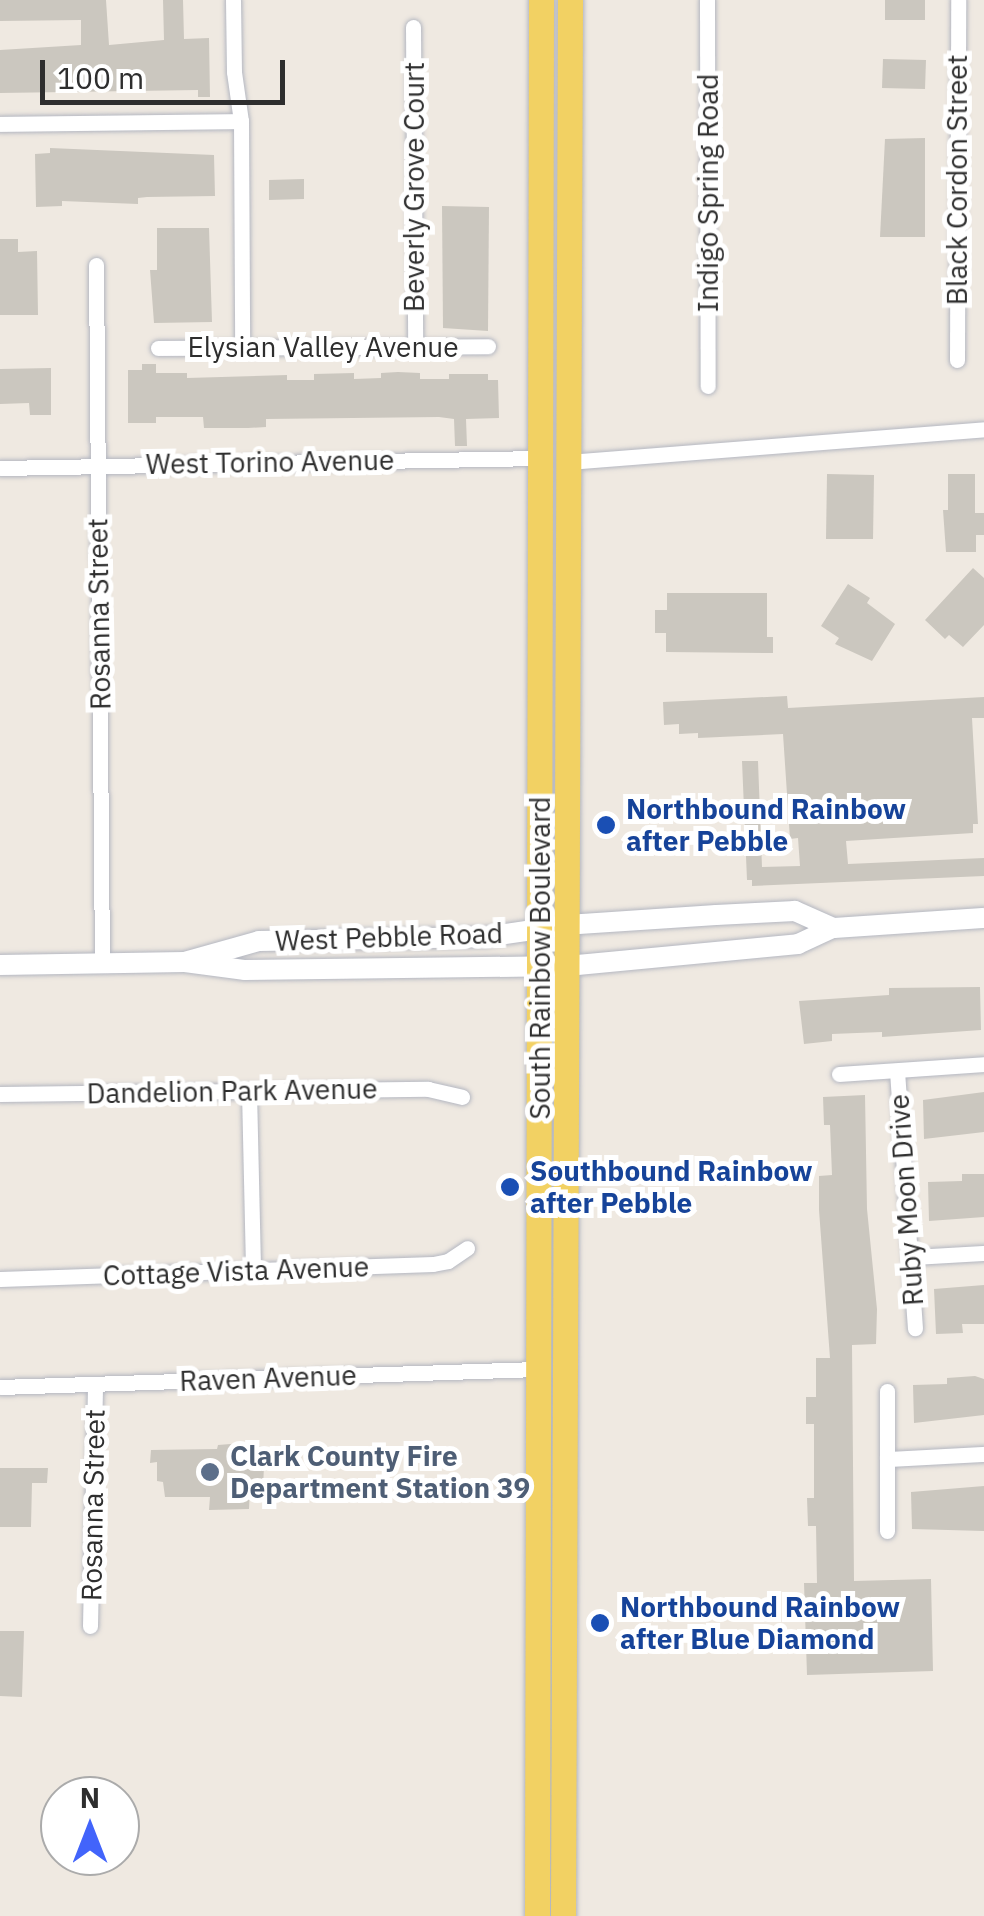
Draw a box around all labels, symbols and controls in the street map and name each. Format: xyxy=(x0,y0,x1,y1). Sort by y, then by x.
scale bar xyxy=(45,40,290,102)
street label: Black Cordon Street xyxy=(940,55,974,305)
text: 100 m xyxy=(57,58,144,97)
street label: Beverly Grove Court xyxy=(397,62,431,312)
street label: Indigo Spring Road xyxy=(691,74,725,312)
street label: Elysian Valley Avenue xyxy=(187,330,459,364)
street label: West Torino Avenue xyxy=(145,443,395,481)
street label: Rosanna Street xyxy=(81,518,117,710)
place label: Northbound Rainbow after Pebble xyxy=(626,792,906,858)
street label: South Rainbow Boulevard xyxy=(523,796,557,1120)
marker: Northbound Rainbow after Pebble xyxy=(595,814,617,836)
street label: West Pebble Road xyxy=(274,916,504,958)
street label: Dandelion Park Avenue xyxy=(86,1072,378,1110)
street label: Ruby Moon Drive xyxy=(882,1093,930,1307)
place label: Southbound Rainbow after Pebble xyxy=(530,1154,812,1220)
marker: Southbound Rainbow after Pebble xyxy=(499,1176,521,1198)
street label: Cottage Vista Avenue xyxy=(102,1250,370,1292)
street label: Raven Avenue xyxy=(179,1358,357,1398)
street label: Rosanna Street xyxy=(75,1409,111,1601)
place label: Clark County Fire Department Station 39 xyxy=(230,1439,530,1505)
marker: Clark County Fire Department Station 39 xyxy=(199,1461,221,1483)
place label: Northbound Rainbow after Blue Diamond xyxy=(620,1590,900,1656)
marker: Northbound Rainbow after Blue Diamond xyxy=(589,1612,611,1634)
north arrow xyxy=(40,1776,140,1876)
text: N xyxy=(80,1779,100,1816)

